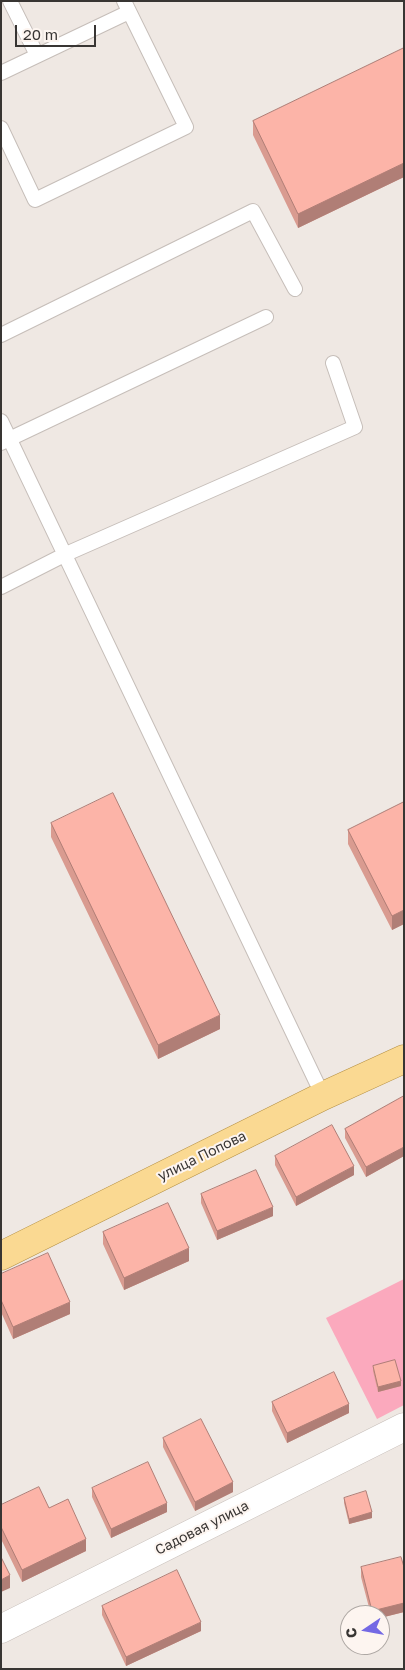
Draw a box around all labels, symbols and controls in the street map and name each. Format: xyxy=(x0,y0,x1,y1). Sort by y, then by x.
scale bar xyxy=(18,15,99,47)
text: 20 m xyxy=(23,25,58,43)
street label: улица Попова xyxy=(155,1127,249,1185)
street label: Садовая улица xyxy=(152,1497,252,1559)
north arrow xyxy=(340,1605,390,1655)
text: С xyxy=(341,1626,360,1640)

